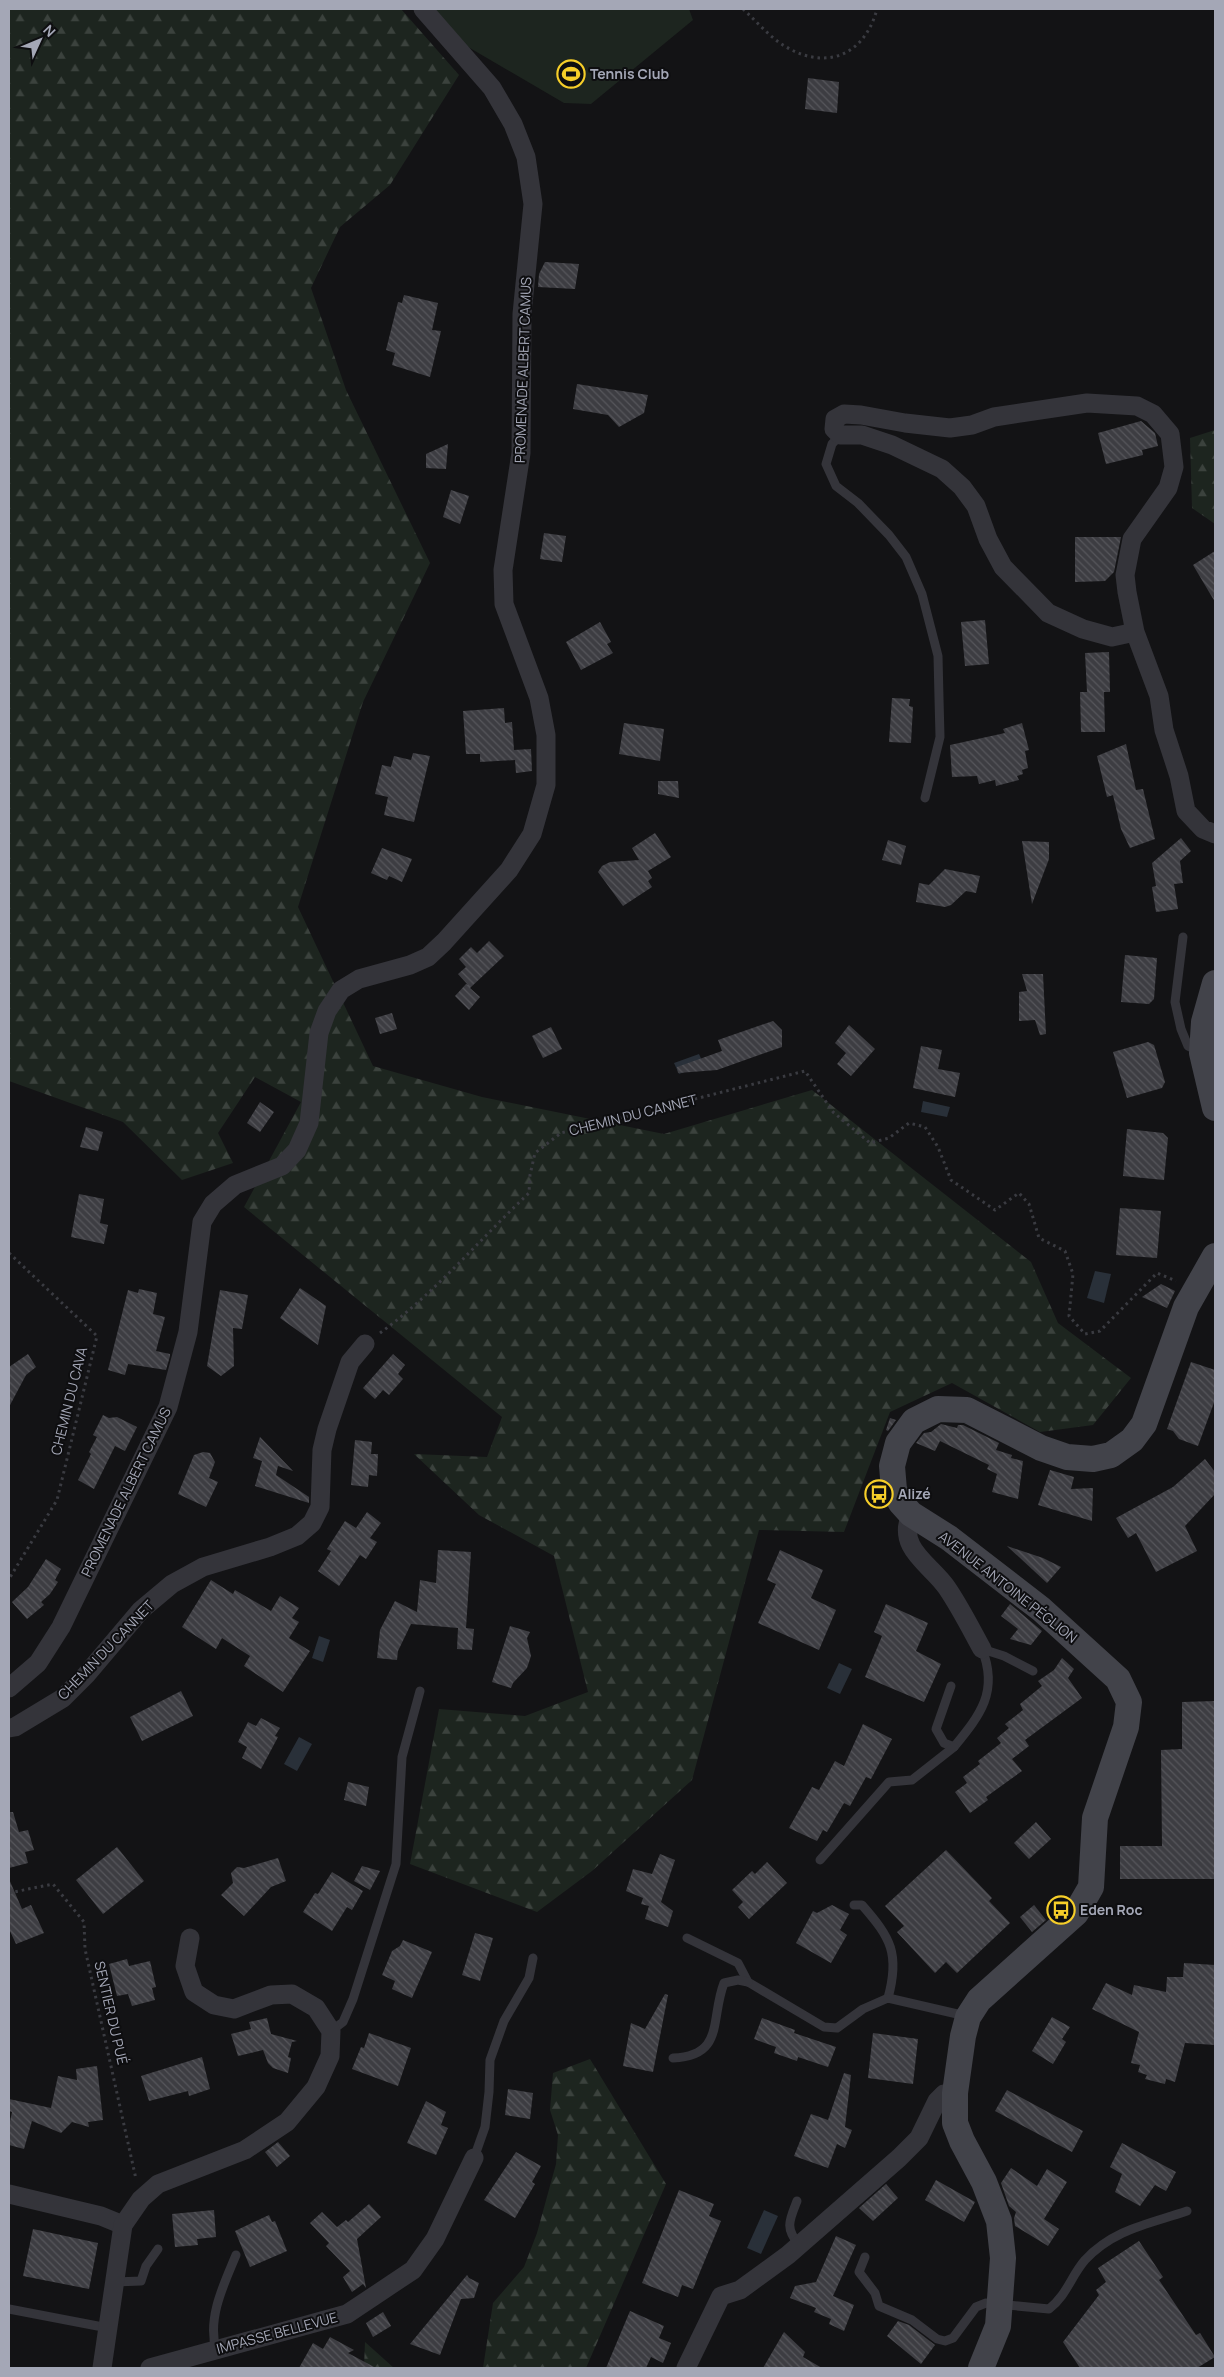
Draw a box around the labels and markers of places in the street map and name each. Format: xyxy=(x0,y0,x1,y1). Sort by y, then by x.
sports icon: Tennis Club xyxy=(556,59,586,89)
place label: Tennis Club xyxy=(590,64,669,83)
bus stop icon: Alizé xyxy=(864,1479,894,1509)
place label: Alizé xyxy=(898,1484,931,1503)
bus stop icon: Eden Roc xyxy=(1046,1895,1076,1925)
place label: Eden Roc xyxy=(1080,1900,1143,1919)

